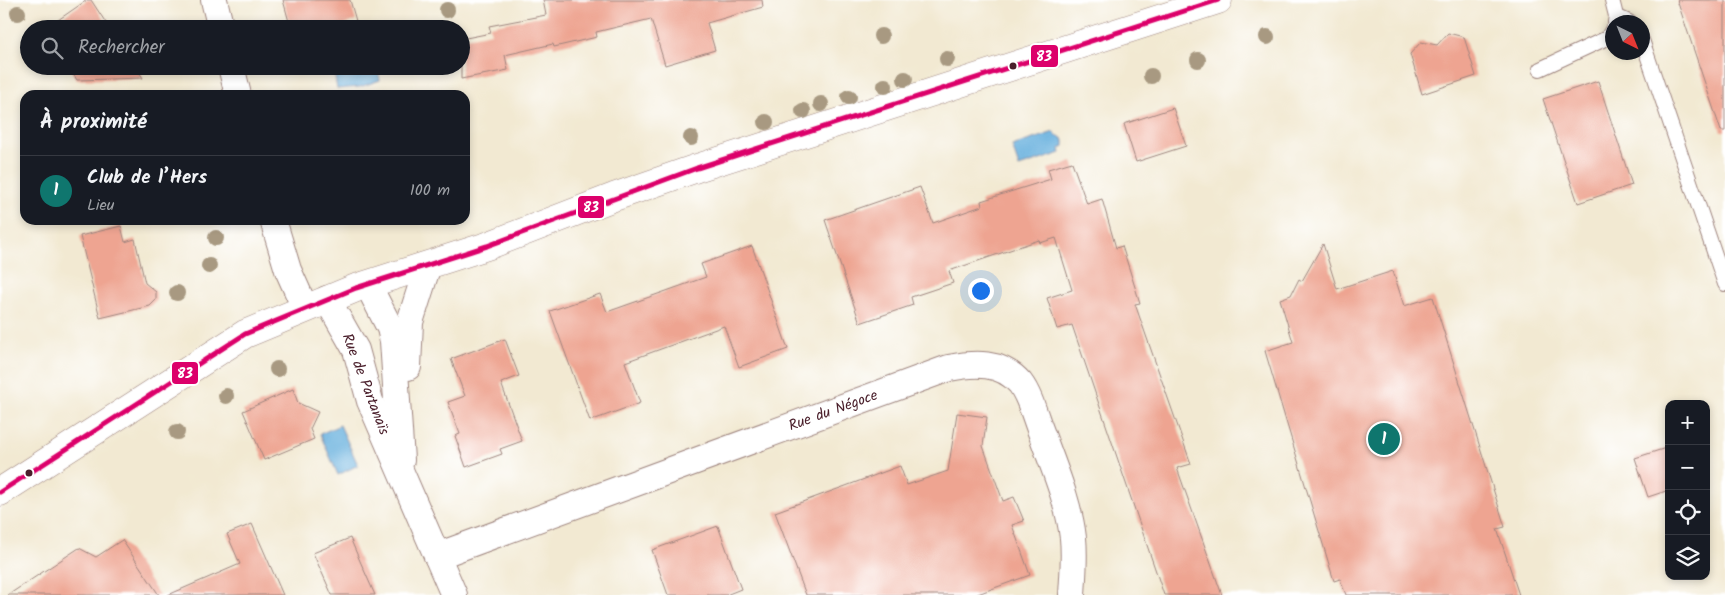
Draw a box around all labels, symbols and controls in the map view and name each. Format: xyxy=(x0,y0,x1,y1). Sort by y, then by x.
north arrow xyxy=(1605,15,1650,60)
search box xyxy=(20,20,470,75)
text: Rechercher xyxy=(78,33,165,63)
icon: search xyxy=(38,34,66,62)
line badge: 83 xyxy=(1030,44,1059,68)
text: 83 xyxy=(1036,46,1052,68)
unlabelled marker xyxy=(1008,61,1018,71)
text: À proximité xyxy=(40,106,147,139)
text: Club de l’Hers xyxy=(87,163,207,193)
text: 1 xyxy=(54,178,58,203)
text: 100 m xyxy=(410,178,450,203)
text: Lieu xyxy=(87,193,114,218)
line badge: 83 xyxy=(577,195,605,219)
text: 83 xyxy=(583,197,599,219)
your location xyxy=(968,278,994,304)
street label: Rue de Partanaïs xyxy=(335,330,396,439)
line badge: 83 xyxy=(171,361,199,385)
text: 83 xyxy=(177,363,193,385)
street label: Rue du Négoce xyxy=(785,384,882,438)
map controls xyxy=(1665,400,1710,580)
button: + xyxy=(1665,400,1710,445)
pin: 1 xyxy=(1368,420,1400,458)
button: − xyxy=(1665,445,1710,490)
unlabelled marker xyxy=(24,468,34,478)
button: locate xyxy=(1665,490,1710,535)
button: layers xyxy=(1665,535,1710,580)

